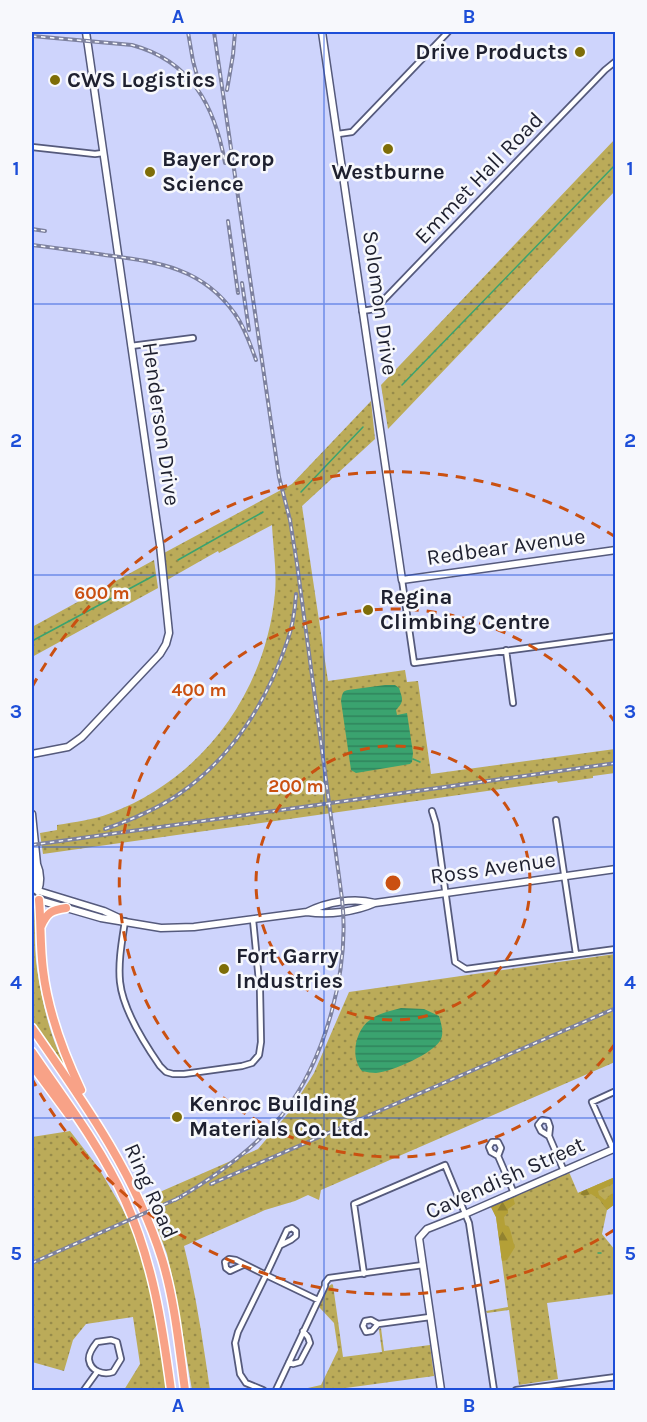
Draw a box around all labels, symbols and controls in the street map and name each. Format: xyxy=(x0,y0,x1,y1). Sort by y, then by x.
text: A xyxy=(172,5,185,28)
text: B xyxy=(463,5,475,28)
place label: Drive Products xyxy=(415,39,568,65)
marker: Drive Products xyxy=(573,45,587,59)
place label: CWS Logistics xyxy=(67,67,215,93)
marker: CWS Logistics xyxy=(48,73,62,87)
street label: Emmet Hall Road xyxy=(409,107,549,249)
marker: Westburne xyxy=(381,142,395,156)
place label: Bayer Crop Science xyxy=(162,146,275,197)
text: 1 xyxy=(12,157,20,180)
text: 1 xyxy=(626,157,634,180)
place label: Westburne xyxy=(331,159,445,185)
marker: Bayer Crop Science xyxy=(143,165,157,179)
street label: Solomon Drive xyxy=(357,229,403,377)
street label: Henderson Drive xyxy=(137,340,185,508)
text: 2 xyxy=(10,429,22,452)
text: 2 xyxy=(624,429,636,452)
street label: Redbear Avenue xyxy=(425,523,587,571)
text: 600 m xyxy=(74,582,130,604)
place label: Regina Climbing Centre xyxy=(380,584,550,635)
marker: Regina Climbing Centre xyxy=(361,603,375,617)
text: 400 m xyxy=(171,679,227,701)
text: 3 xyxy=(10,700,22,723)
text: 3 xyxy=(624,700,636,723)
text: 200 m xyxy=(268,775,324,797)
street label: Ross Avenue xyxy=(429,846,557,890)
centre of rings xyxy=(383,873,403,893)
place label: Fort Garry Industries xyxy=(236,943,343,994)
marker: Fort Garry Industries xyxy=(217,962,231,976)
text: 4 xyxy=(10,971,22,994)
text: 4 xyxy=(624,971,636,994)
place label: Kenroc Building Materials Co. Ltd. xyxy=(189,1091,369,1142)
marker: Kenroc Building Materials Co. Ltd. xyxy=(170,1110,184,1124)
street label: Cavendish Street xyxy=(421,1131,589,1225)
street label: Ring Road xyxy=(118,1139,184,1243)
text: 5 xyxy=(10,1242,22,1265)
text: 5 xyxy=(624,1242,636,1265)
text: A xyxy=(172,1394,185,1417)
text: B xyxy=(463,1394,475,1417)

